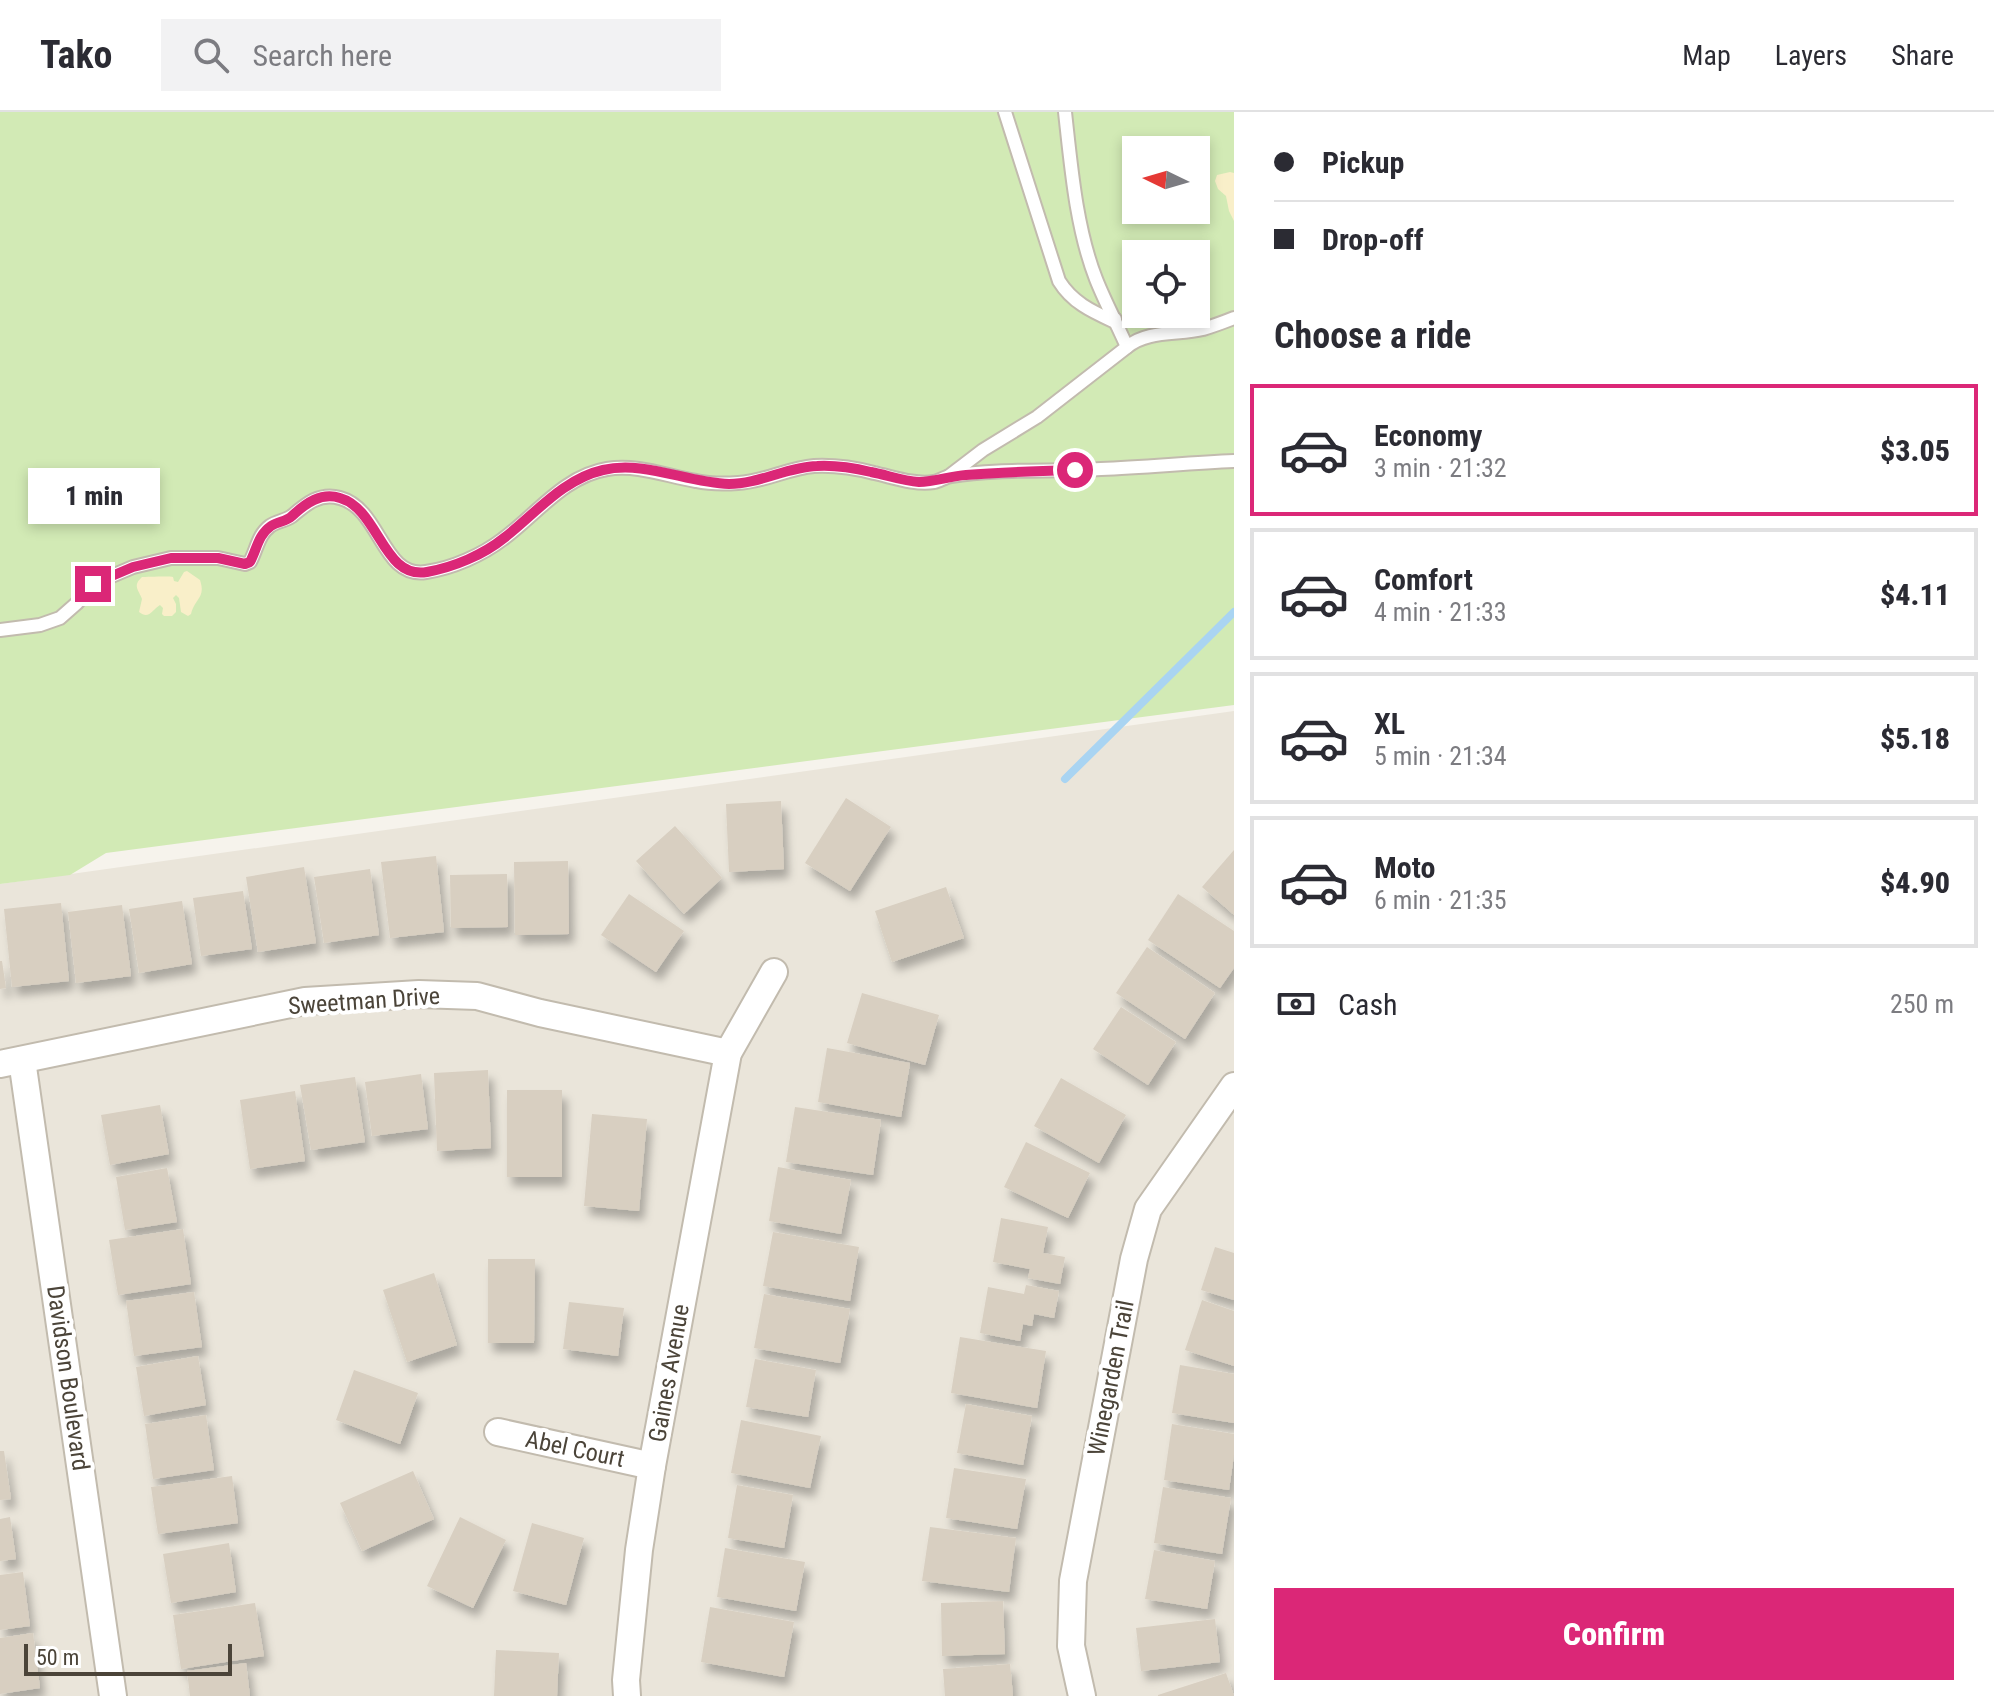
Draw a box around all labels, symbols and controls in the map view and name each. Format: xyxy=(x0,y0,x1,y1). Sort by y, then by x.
search box xyxy=(161,19,721,91)
text: Tako xyxy=(40,33,113,77)
icon: search xyxy=(189,33,233,77)
text: Search here xyxy=(253,38,392,73)
text: Map xyxy=(1682,39,1731,72)
text: Layers xyxy=(1775,39,1847,72)
text: Share xyxy=(1891,39,1954,72)
north arrow xyxy=(1122,136,1210,224)
map controls xyxy=(1122,136,1210,328)
text: Pickup xyxy=(1322,145,1404,180)
text: Drop-off xyxy=(1322,222,1424,257)
button: locate xyxy=(1122,240,1210,328)
text: Choose a ride xyxy=(1274,315,1471,357)
icon: car xyxy=(1278,414,1350,486)
text: Economy xyxy=(1374,418,1482,453)
text: $3.05 xyxy=(1880,433,1950,468)
route start xyxy=(1057,452,1093,488)
text: 3 min · 21:32 xyxy=(1374,453,1507,483)
callout: 1 min xyxy=(27,468,159,524)
text: 1 min xyxy=(65,481,123,511)
icon: car xyxy=(1278,558,1350,630)
text: Comfort xyxy=(1374,562,1473,597)
route end xyxy=(75,566,111,602)
text: $4.11 xyxy=(1880,577,1950,612)
text: 4 min · 21:33 xyxy=(1374,597,1507,627)
icon: car xyxy=(1278,702,1350,774)
text: XL xyxy=(1374,706,1405,741)
text: $5.18 xyxy=(1880,721,1950,756)
text: 5 min · 21:34 xyxy=(1374,741,1507,771)
icon: car xyxy=(1278,846,1350,918)
text: Moto xyxy=(1374,850,1435,885)
text: $4.90 xyxy=(1880,865,1950,900)
text: 6 min · 21:35 xyxy=(1374,885,1507,915)
street label: Sweetman Drive xyxy=(287,982,441,1020)
icon: cash xyxy=(1274,982,1318,1026)
text: Cash xyxy=(1338,987,1398,1022)
text: 250 m xyxy=(1890,989,1954,1019)
street label: Davidson Boulevard xyxy=(41,1284,95,1472)
street label: Winegarden Trail xyxy=(1082,1298,1140,1458)
street label: Gaines Avenue xyxy=(643,1302,695,1444)
street label: Abel Court xyxy=(523,1425,627,1473)
button: Confirm xyxy=(1274,1588,1954,1680)
scale bar xyxy=(24,1640,232,1676)
text: 50 m xyxy=(36,1645,79,1670)

